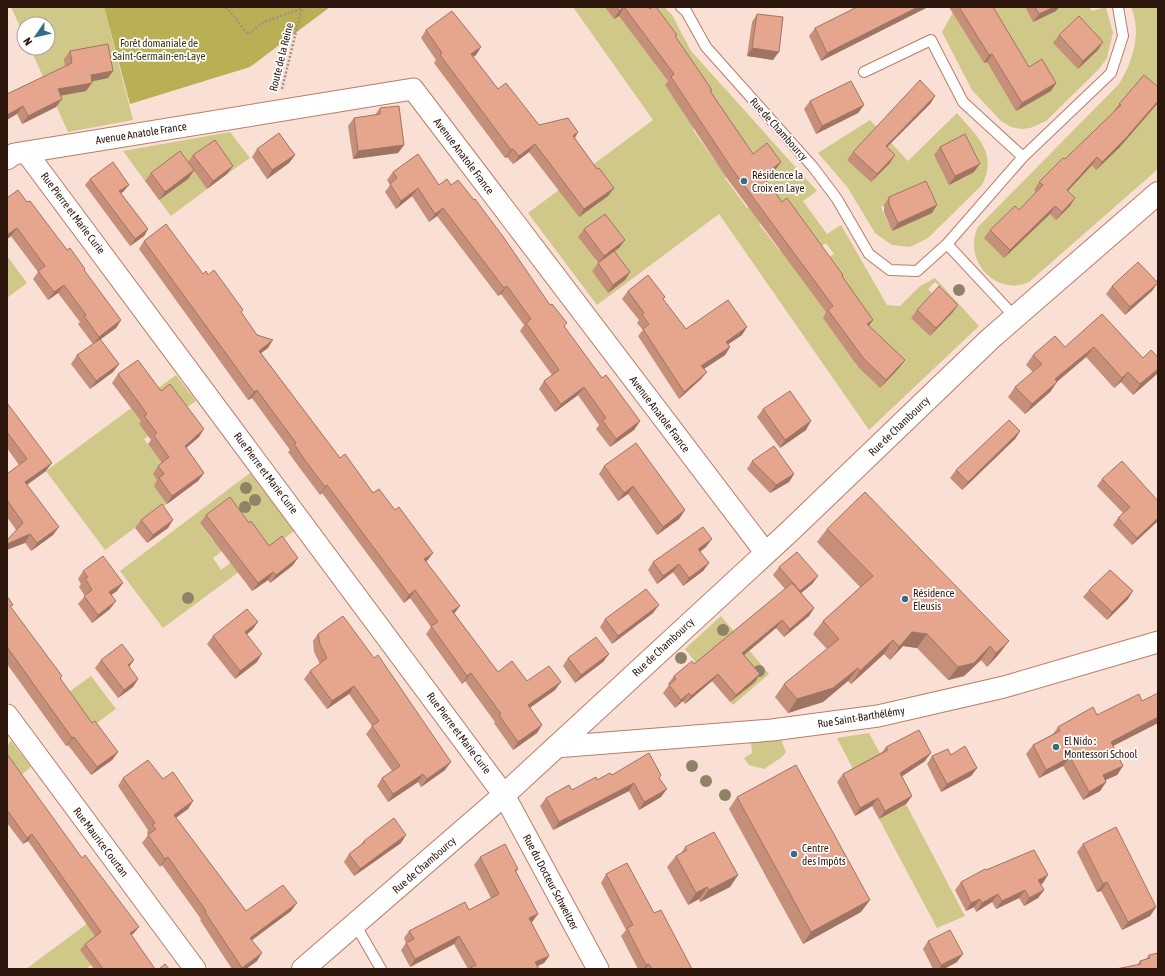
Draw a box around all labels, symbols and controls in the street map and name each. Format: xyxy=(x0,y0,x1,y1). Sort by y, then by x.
north arrow xyxy=(16,16,56,56)
street label: Route de la Reine xyxy=(267,22,295,92)
text: N xyxy=(21,36,35,48)
park label: Forêt domaniale de Saint-Germain-en-Laye xyxy=(112,37,206,62)
street label: Rue de Chambourcy xyxy=(748,95,810,163)
street label: Avenue Anatole France xyxy=(431,116,497,196)
street label: Avenue Anatole France xyxy=(95,120,187,146)
place label: Résidence la Croix en Laye xyxy=(752,169,804,194)
street label: Rue Pierre et Marie Curie xyxy=(39,170,107,256)
marker: Résidence la Croix en Laye xyxy=(739,176,749,186)
street label: Avenue Anatole France xyxy=(627,374,693,454)
street label: Rue de Chambourcy xyxy=(866,394,932,458)
street label: Rue Pierre et Marie Curie xyxy=(232,430,300,516)
place label: Résidence Eleusis xyxy=(913,587,955,612)
marker: Résidence Eleusis xyxy=(900,594,910,604)
street label: Rue de Chambourcy xyxy=(630,615,697,679)
street label: Rue Pierre et Marie Curie xyxy=(425,690,493,776)
street label: Rue Saint-Barthélémy xyxy=(817,704,906,730)
place label: El Nido : Montessori School xyxy=(1064,735,1138,760)
marker: El Nido : Montessori School xyxy=(1051,742,1061,752)
street label: Rue Maurice Courtan xyxy=(71,805,131,879)
street label: Rue du Docteur Schweitzer xyxy=(521,832,582,932)
street label: Rue de Chambourcy xyxy=(390,834,458,896)
place label: Centre des Impôts xyxy=(802,842,846,867)
marker: Centre des Impôts xyxy=(789,849,799,859)

